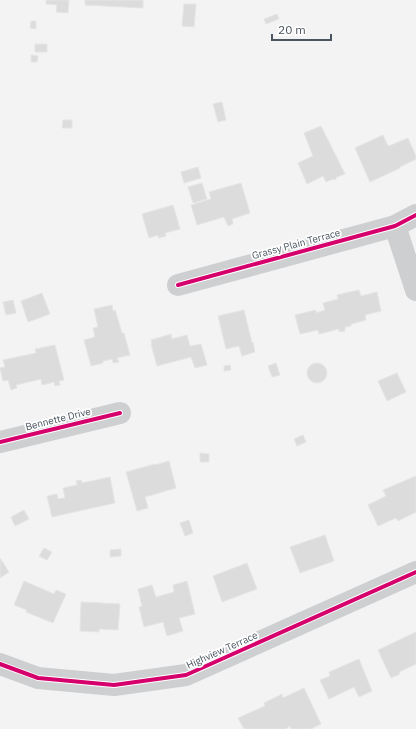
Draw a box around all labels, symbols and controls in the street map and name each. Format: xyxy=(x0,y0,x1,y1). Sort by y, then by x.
scale bar xyxy=(272,16,331,42)
text: 20 m xyxy=(278,22,306,37)
street label: Grassy Plain Terrace xyxy=(250,226,342,262)
street label: Bennette Drive xyxy=(24,404,92,433)
street label: Highview Terrace xyxy=(184,628,260,672)

